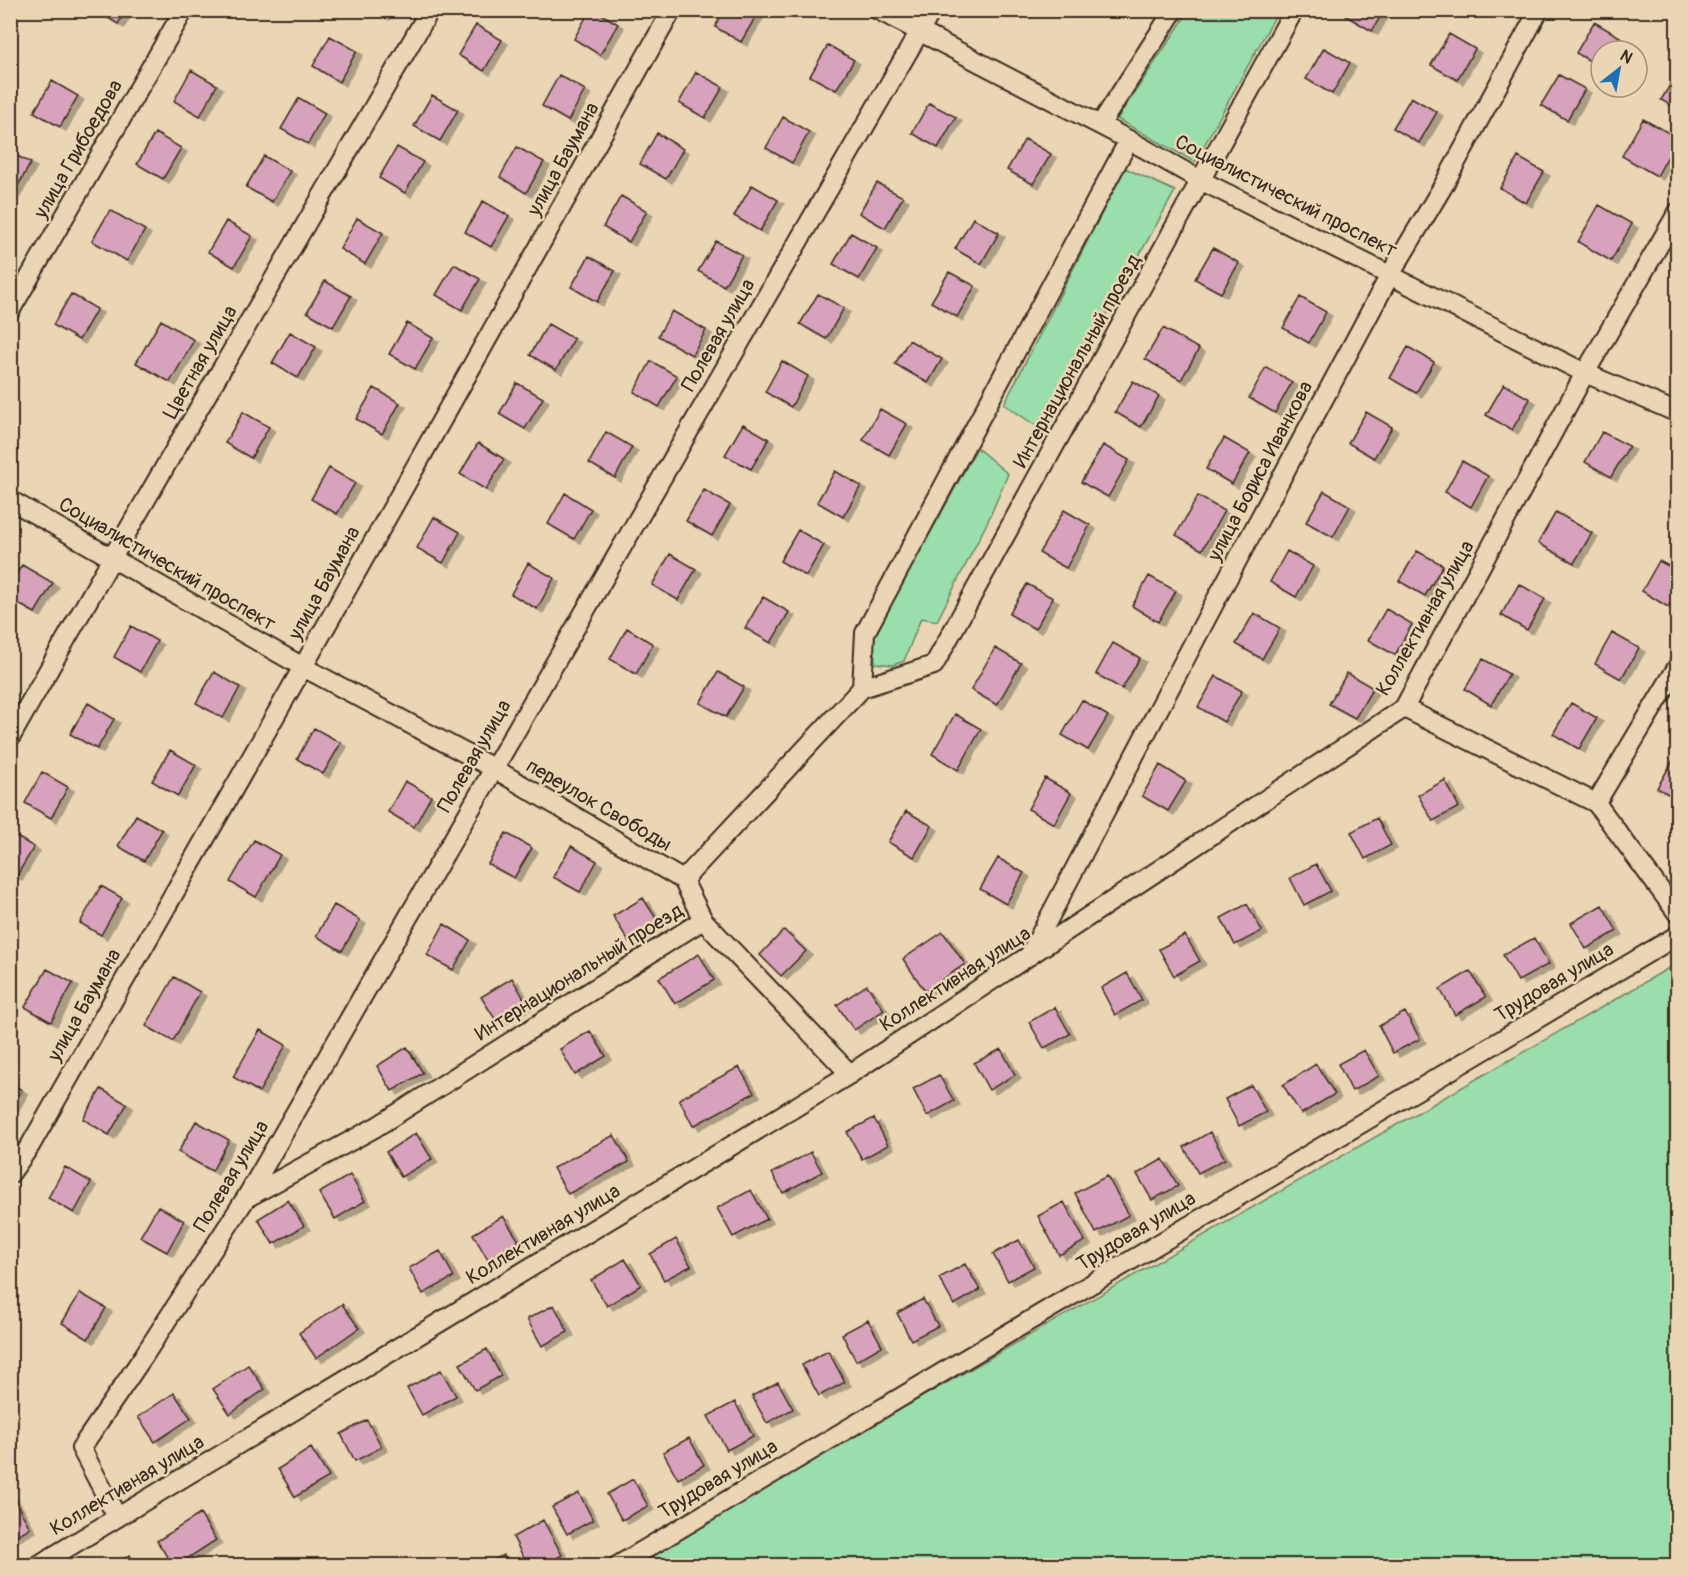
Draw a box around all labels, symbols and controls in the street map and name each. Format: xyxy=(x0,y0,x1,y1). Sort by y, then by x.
north arrow xyxy=(1589,39,1649,99)
text: N xyxy=(1616,46,1636,68)
street label: улица Грибоедова xyxy=(28,75,128,224)
street label: улица Баумана xyxy=(521,98,604,221)
street label: Социалистический проспект xyxy=(1171,129,1401,263)
street label: Интернациональный проезд xyxy=(1008,250,1146,472)
street label: Полевая улица xyxy=(676,274,760,396)
street label: Цветная улица xyxy=(157,301,243,423)
street label: улица Бориса Иванкова xyxy=(1201,377,1318,566)
street label: Социалистический проспект xyxy=(54,492,280,636)
street label: улица Баумана xyxy=(282,522,365,645)
street label: Коллективная улица xyxy=(1370,536,1480,700)
street label: Полевая улица xyxy=(432,695,516,817)
street label: переулок Свободы xyxy=(522,753,676,857)
street label: Интернациональный проезд xyxy=(470,898,688,1046)
street label: Коллективная улица xyxy=(875,921,1035,1037)
street label: Трудовая улица xyxy=(1490,937,1618,1027)
street label: улица Баумана xyxy=(41,944,126,1067)
street label: Полевая улица xyxy=(188,1116,274,1236)
street label: Коллективная улица xyxy=(462,1178,624,1290)
street label: Трудовая улица xyxy=(1072,1186,1200,1276)
street label: Коллективная улица xyxy=(46,1429,208,1541)
street label: Трудовая улица xyxy=(654,1434,782,1524)

